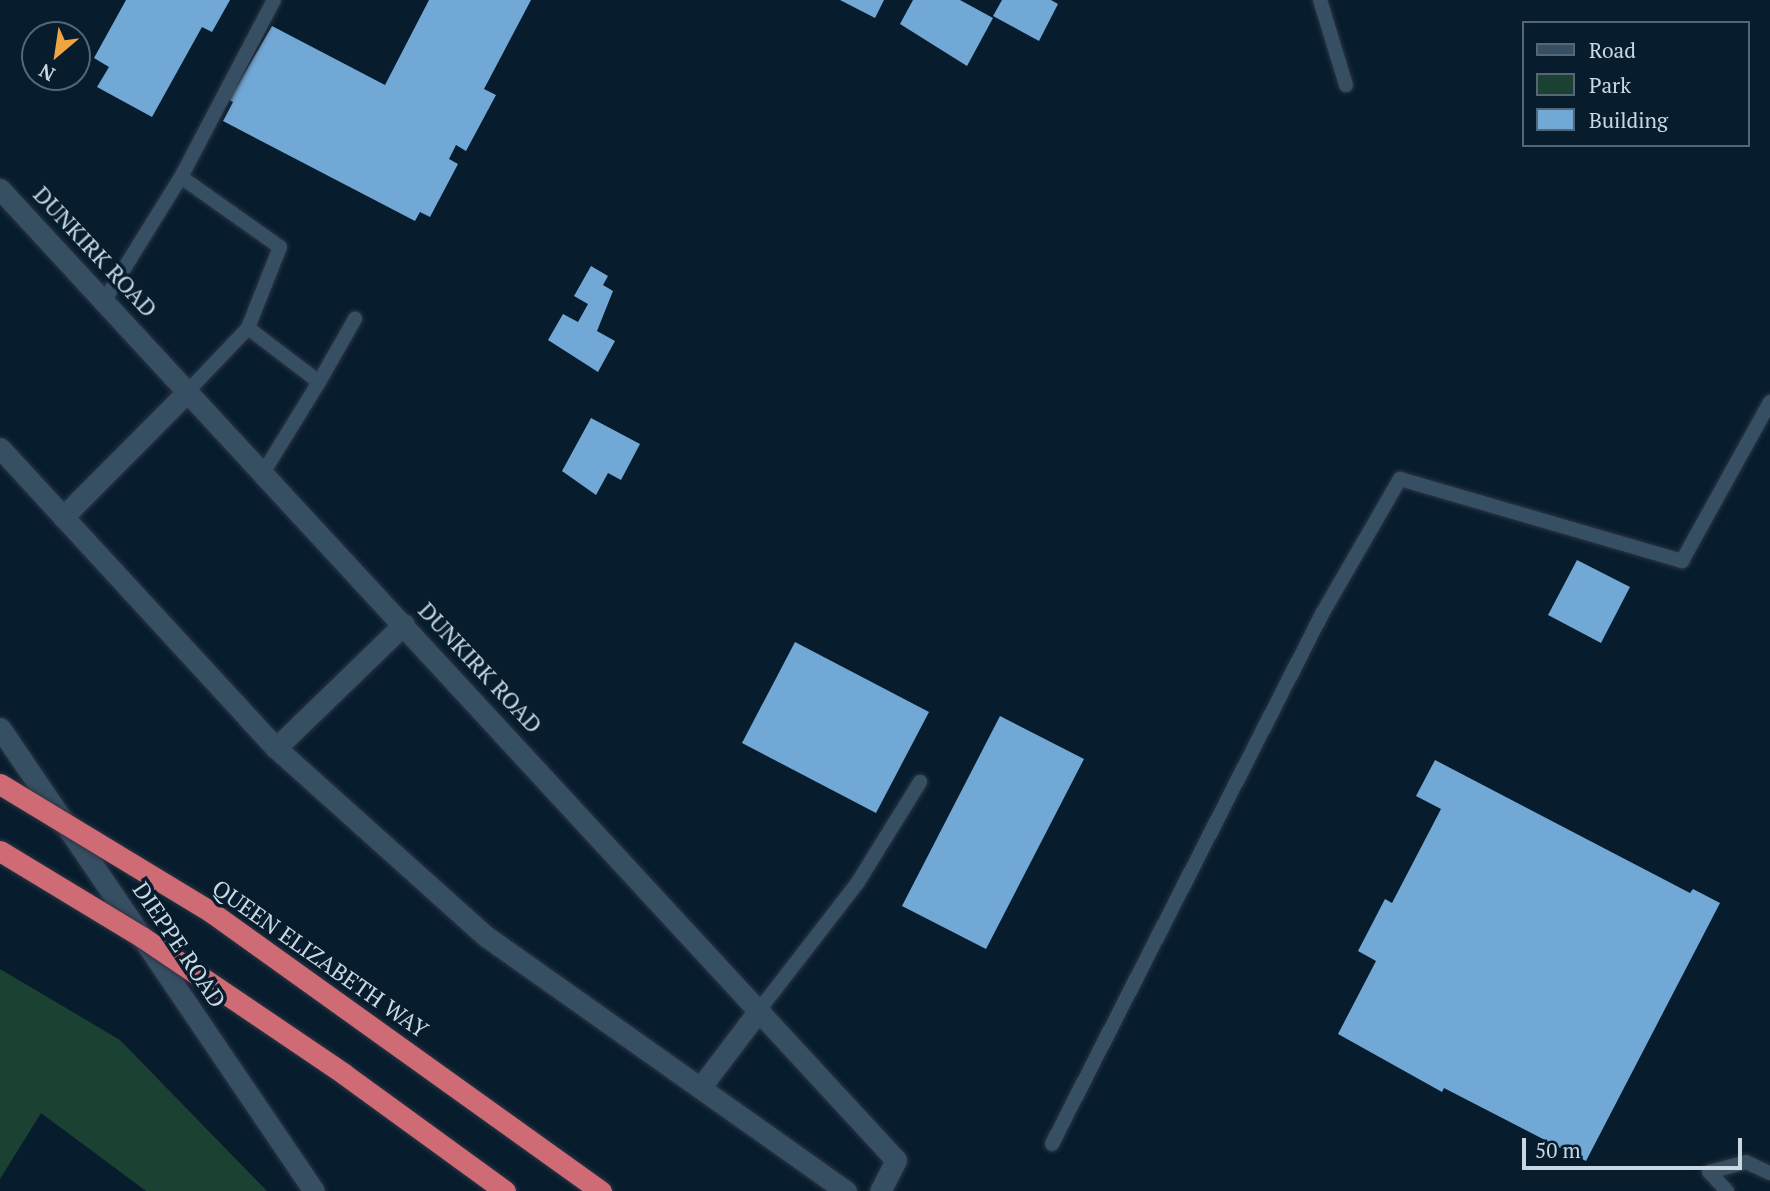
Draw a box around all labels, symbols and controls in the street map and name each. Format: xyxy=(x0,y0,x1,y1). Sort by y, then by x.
north arrow xyxy=(21,21,91,91)
legend xyxy=(1522,21,1749,147)
text: Road xyxy=(1589,36,1636,64)
text: N xyxy=(34,59,59,87)
text: Park xyxy=(1589,71,1631,99)
text: Building xyxy=(1589,106,1668,134)
street label: DUNKIRK ROAD xyxy=(28,181,162,323)
street label: DUNKIRK ROAD xyxy=(413,597,547,739)
street label: QUEEN ELIZABETH WAY xyxy=(207,874,433,1044)
street label: DIEPPE ROAD xyxy=(127,877,231,1013)
scale bar xyxy=(1525,1124,1746,1168)
text: 50 m xyxy=(1535,1136,1581,1164)

